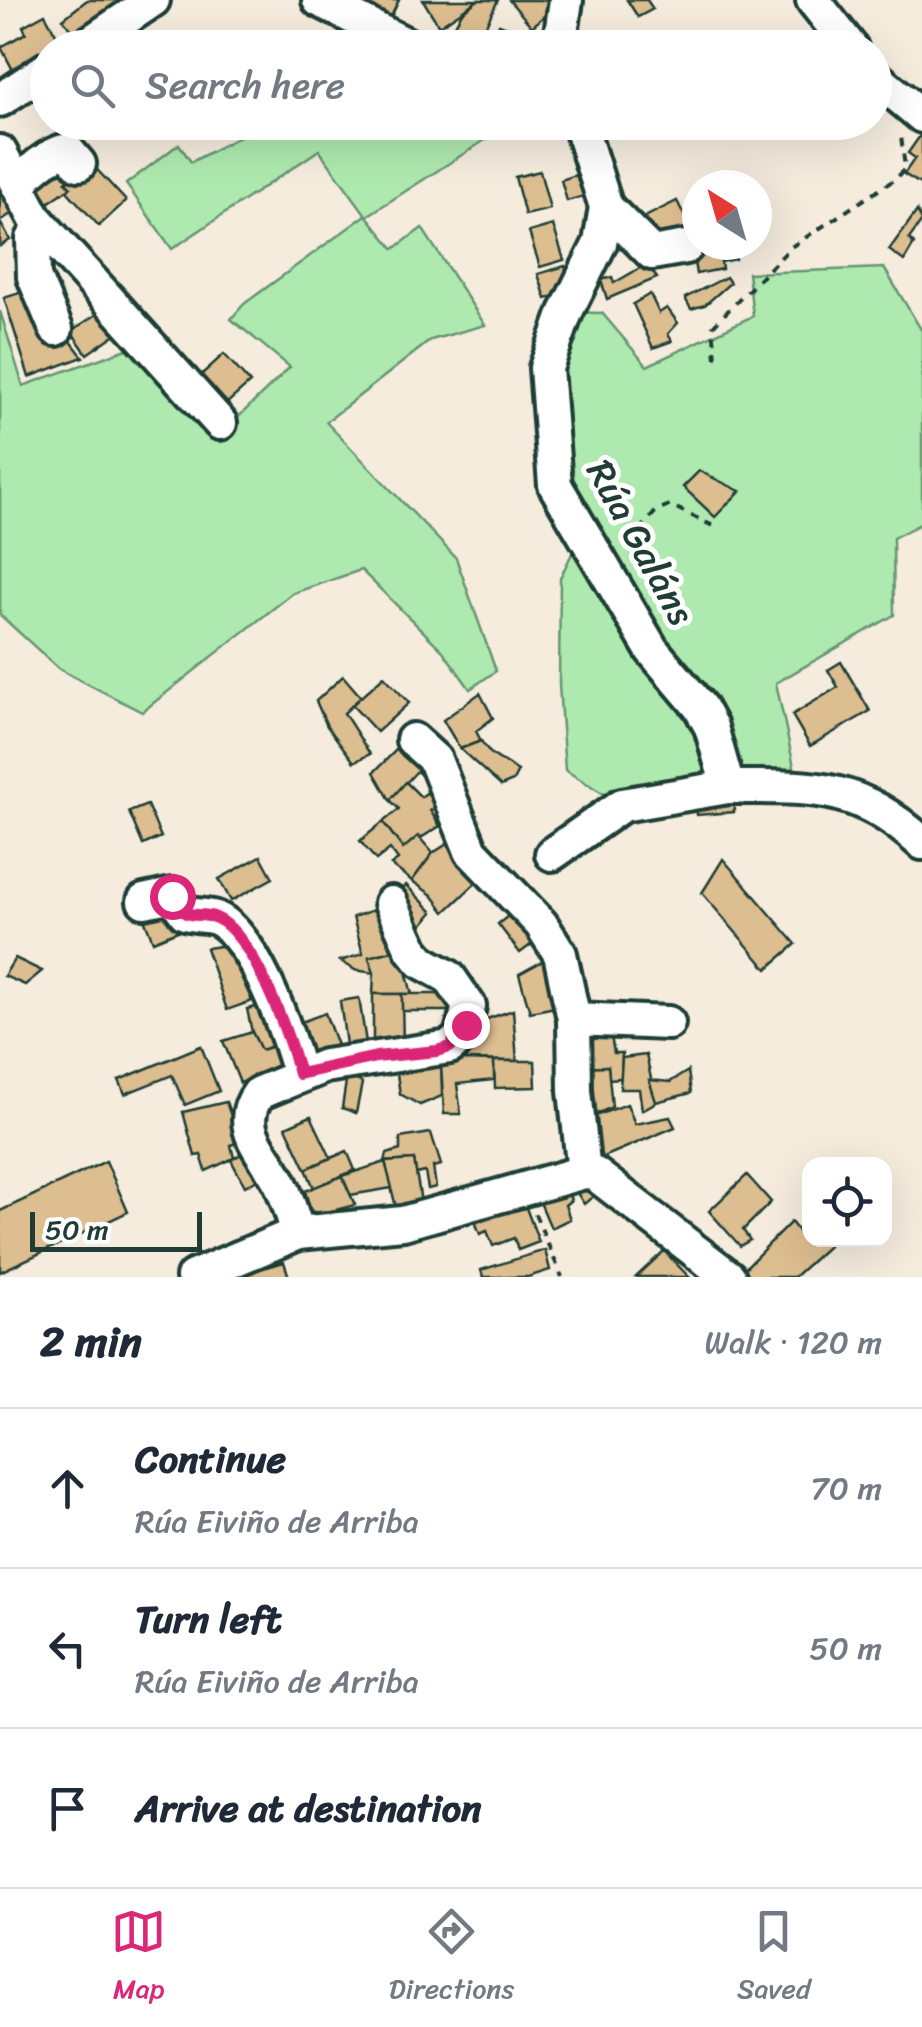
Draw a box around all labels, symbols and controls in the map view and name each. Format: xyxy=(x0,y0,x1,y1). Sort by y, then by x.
search box xyxy=(30,30,892,140)
text: Search here xyxy=(145,52,345,119)
icon: search xyxy=(65,58,120,113)
north arrow xyxy=(682,170,772,260)
street label: Rúa Galáns xyxy=(567,447,714,638)
route start xyxy=(150,874,196,920)
route end xyxy=(444,1003,490,1049)
map controls xyxy=(802,1157,892,1247)
button: locate xyxy=(802,1157,892,1247)
text: 50 m xyxy=(45,1205,109,1254)
scale bar xyxy=(30,1207,202,1252)
text: 2 min xyxy=(40,1305,142,1379)
text: Walk · 120 m xyxy=(705,1314,882,1371)
text: Continue xyxy=(135,1426,286,1493)
text: 70 m xyxy=(811,1460,882,1517)
icon: ahead xyxy=(40,1461,95,1516)
text: Rúa Eiviño de Arriba xyxy=(135,1493,419,1550)
text: Turn left xyxy=(135,1586,281,1653)
text: 50 m xyxy=(809,1620,882,1677)
icon: left xyxy=(40,1621,95,1676)
text: Rúa Eiviño de Arriba xyxy=(135,1653,419,1710)
text: Arrive at destination xyxy=(135,1775,482,1842)
icon: arrive xyxy=(40,1781,95,1836)
tab: Map xyxy=(111,1904,166,2013)
tab: Directions xyxy=(389,1904,514,2013)
tab: Saved xyxy=(737,1904,811,2013)

